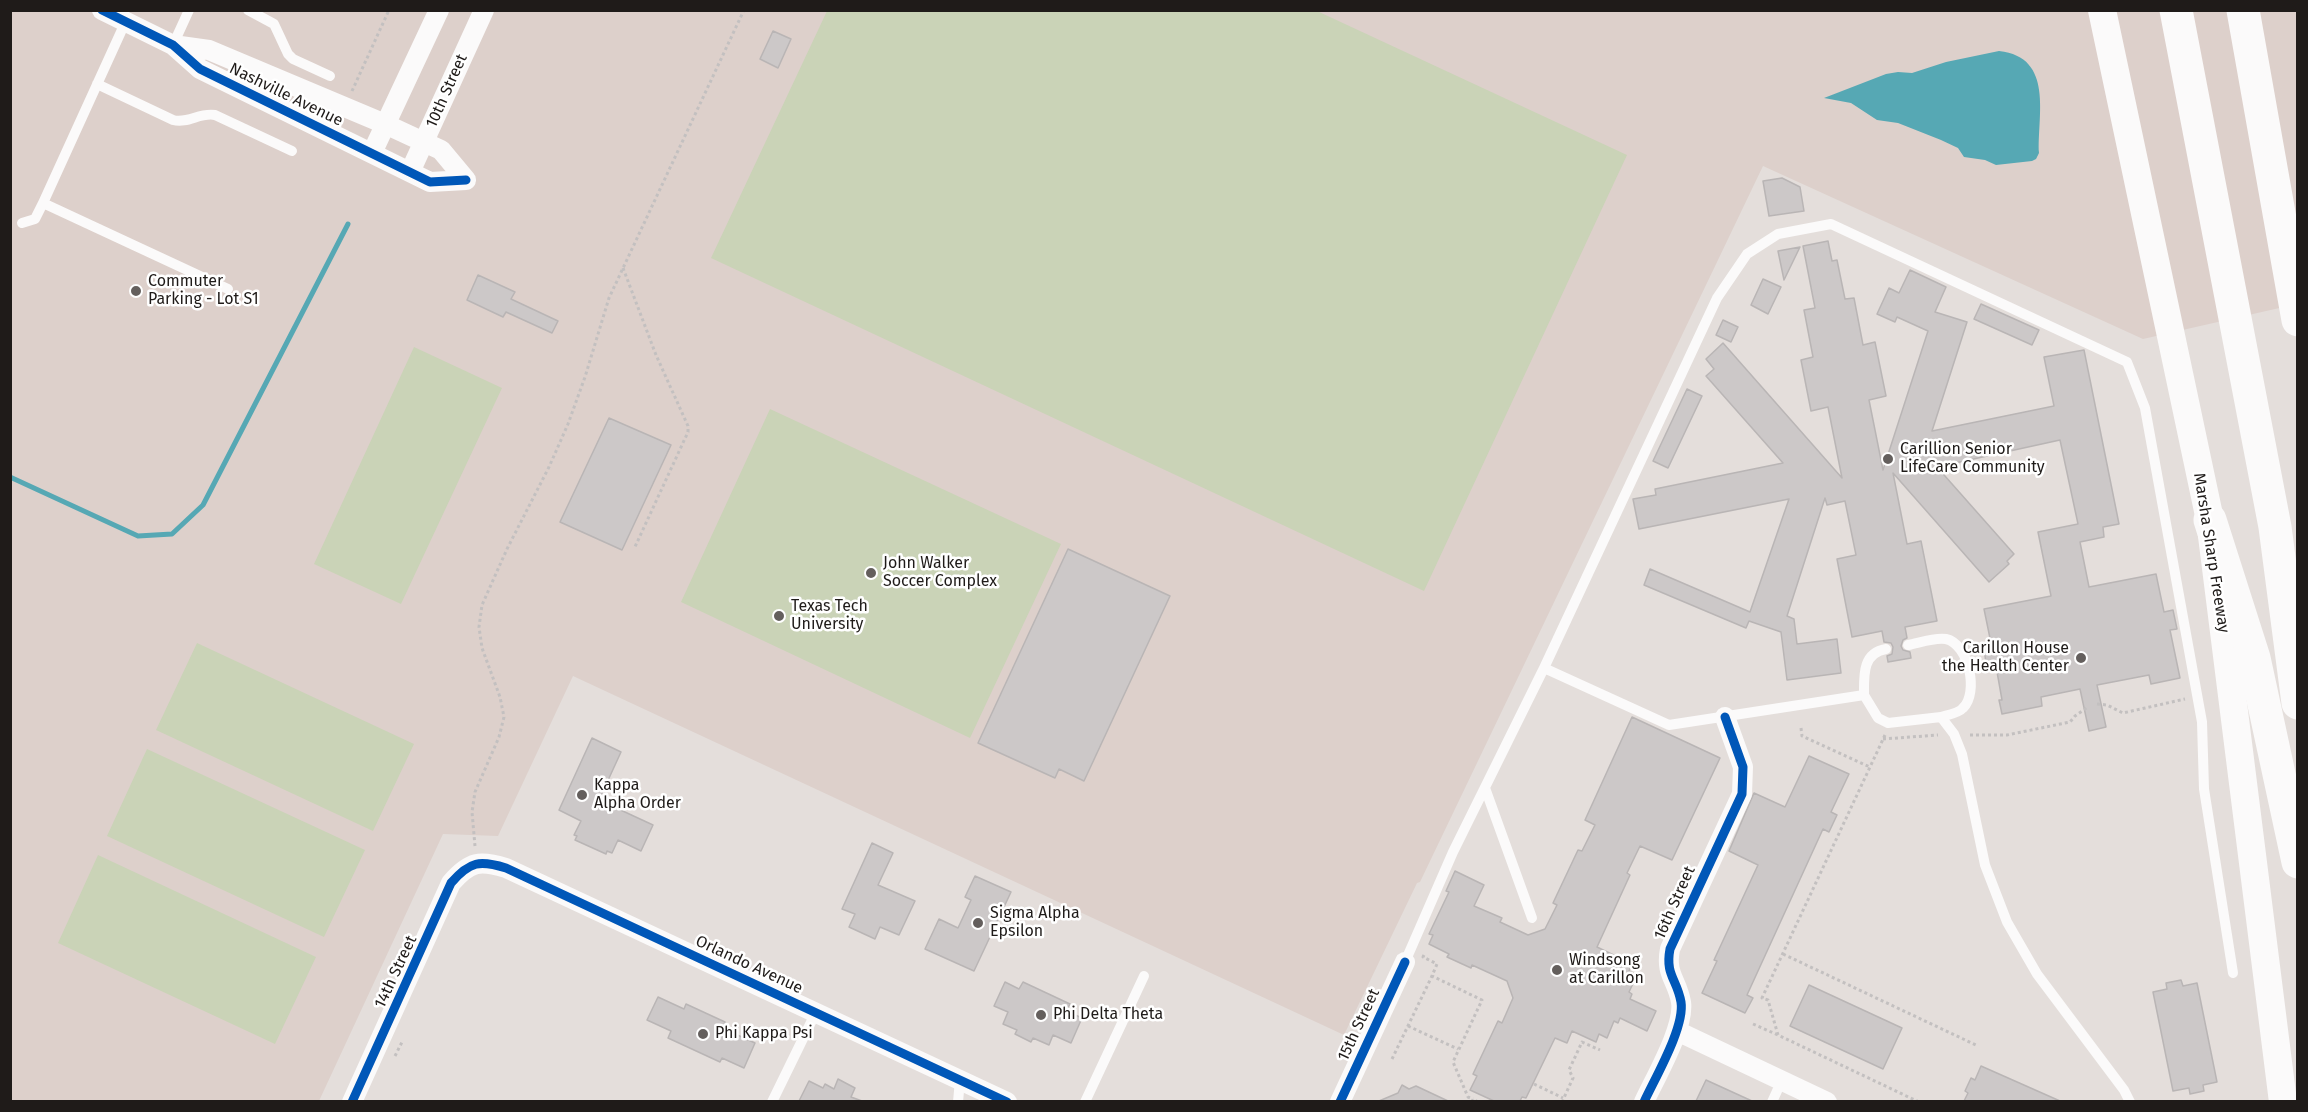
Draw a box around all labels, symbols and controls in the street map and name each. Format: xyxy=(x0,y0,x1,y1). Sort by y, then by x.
street label: 10th Street xyxy=(422,51,472,131)
street label: Nashville Avenue xyxy=(226,59,346,131)
place label: Commuter Parking - Lot S1 xyxy=(148,272,259,310)
marker: Commuter Parking - Lot S1 xyxy=(129,284,143,298)
place label: Carillion Senior LifeCare Community xyxy=(1900,440,2045,478)
marker: Carillion Senior LifeCare Community xyxy=(1881,452,1895,466)
street label: Marsha Sharp Freeway xyxy=(2189,472,2233,634)
place label: John Walker Soccer Complex xyxy=(883,554,997,592)
marker: John Walker Soccer Complex xyxy=(864,566,878,580)
place label: Texas Tech University xyxy=(791,597,868,635)
marker: Texas Tech University xyxy=(772,609,786,623)
place label: Carillon House the Health Center xyxy=(1942,639,2069,677)
marker: Carillon House the Health Center xyxy=(2074,651,2088,665)
place label: Kappa Alpha Order xyxy=(594,776,681,814)
marker: Kappa Alpha Order xyxy=(575,788,589,802)
street label: 16th Street xyxy=(1650,863,1700,943)
place label: Sigma Alpha Epsilon xyxy=(990,904,1080,942)
marker: Sigma Alpha Epsilon xyxy=(971,916,985,930)
street label: 14th Street xyxy=(371,932,421,1012)
street label: Orlando Avenue xyxy=(692,932,806,998)
place label: Windsong at Carillon xyxy=(1569,951,1644,989)
marker: Windsong at Carillon xyxy=(1550,963,1564,977)
street label: 15th Street xyxy=(1334,986,1384,1064)
place label: Phi Delta Theta xyxy=(1053,1005,1163,1025)
marker: Phi Delta Theta xyxy=(1034,1008,1048,1022)
place label: Phi Kappa Psi xyxy=(715,1024,813,1044)
marker: Phi Kappa Psi xyxy=(696,1027,710,1041)

